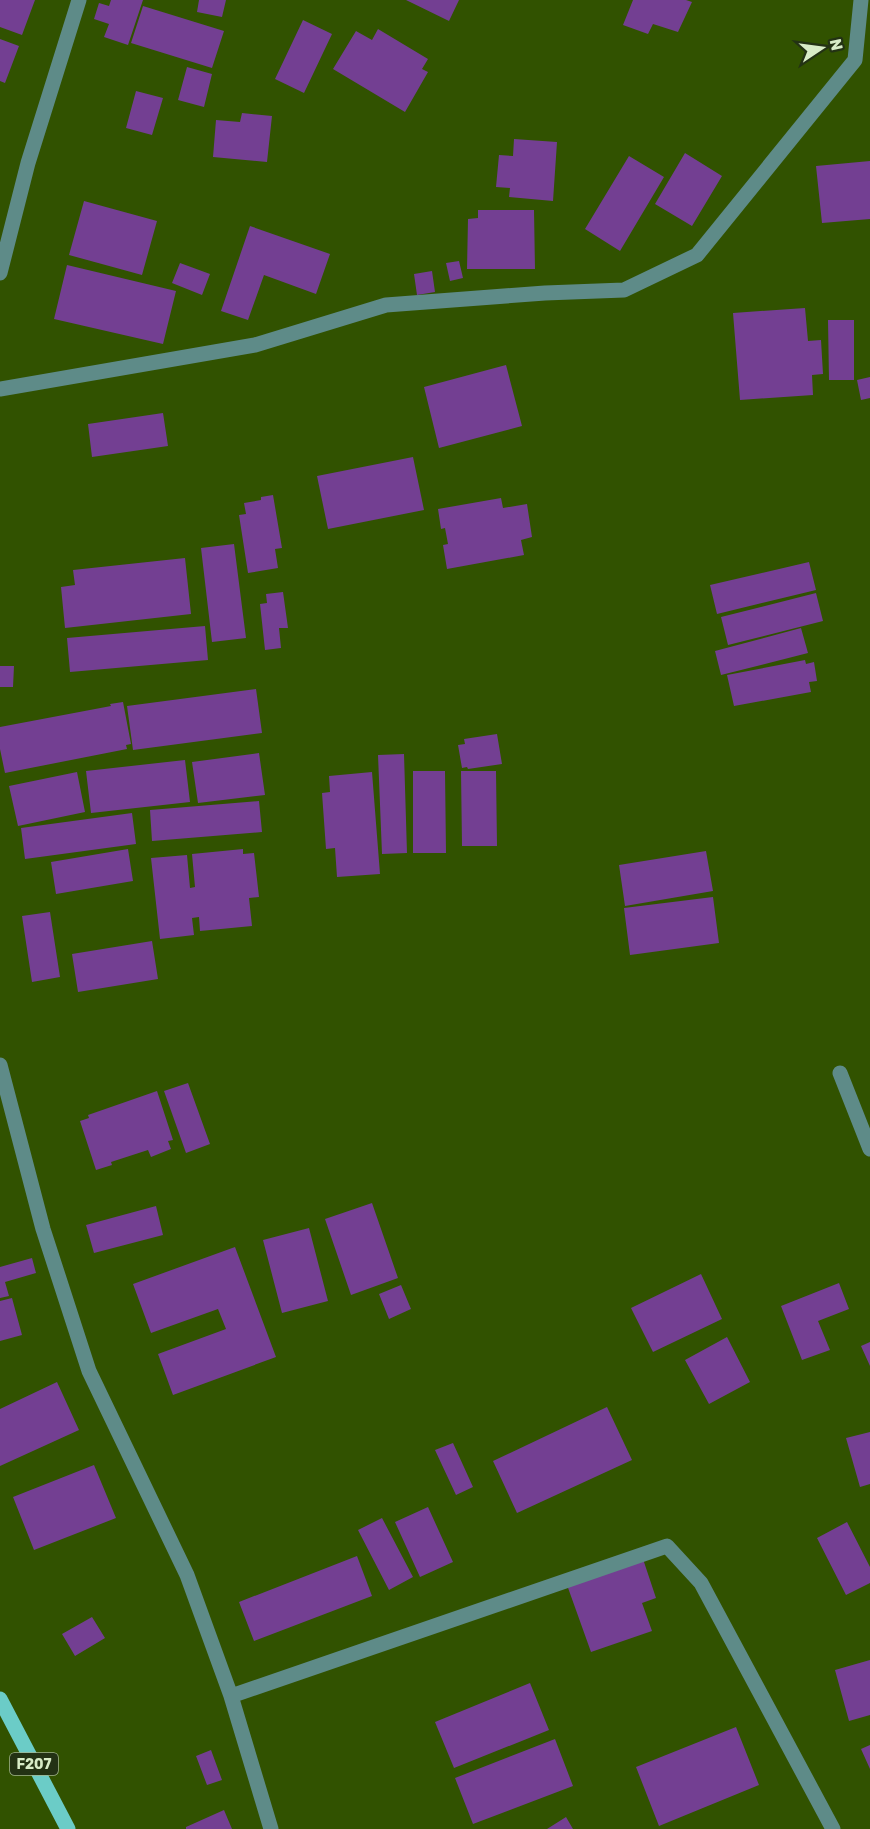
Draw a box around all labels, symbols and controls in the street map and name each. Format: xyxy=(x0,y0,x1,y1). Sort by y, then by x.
north arrow xyxy=(792,18,852,78)
text: N xyxy=(826,37,847,52)
road number: F207 xyxy=(10,1753,58,1775)

